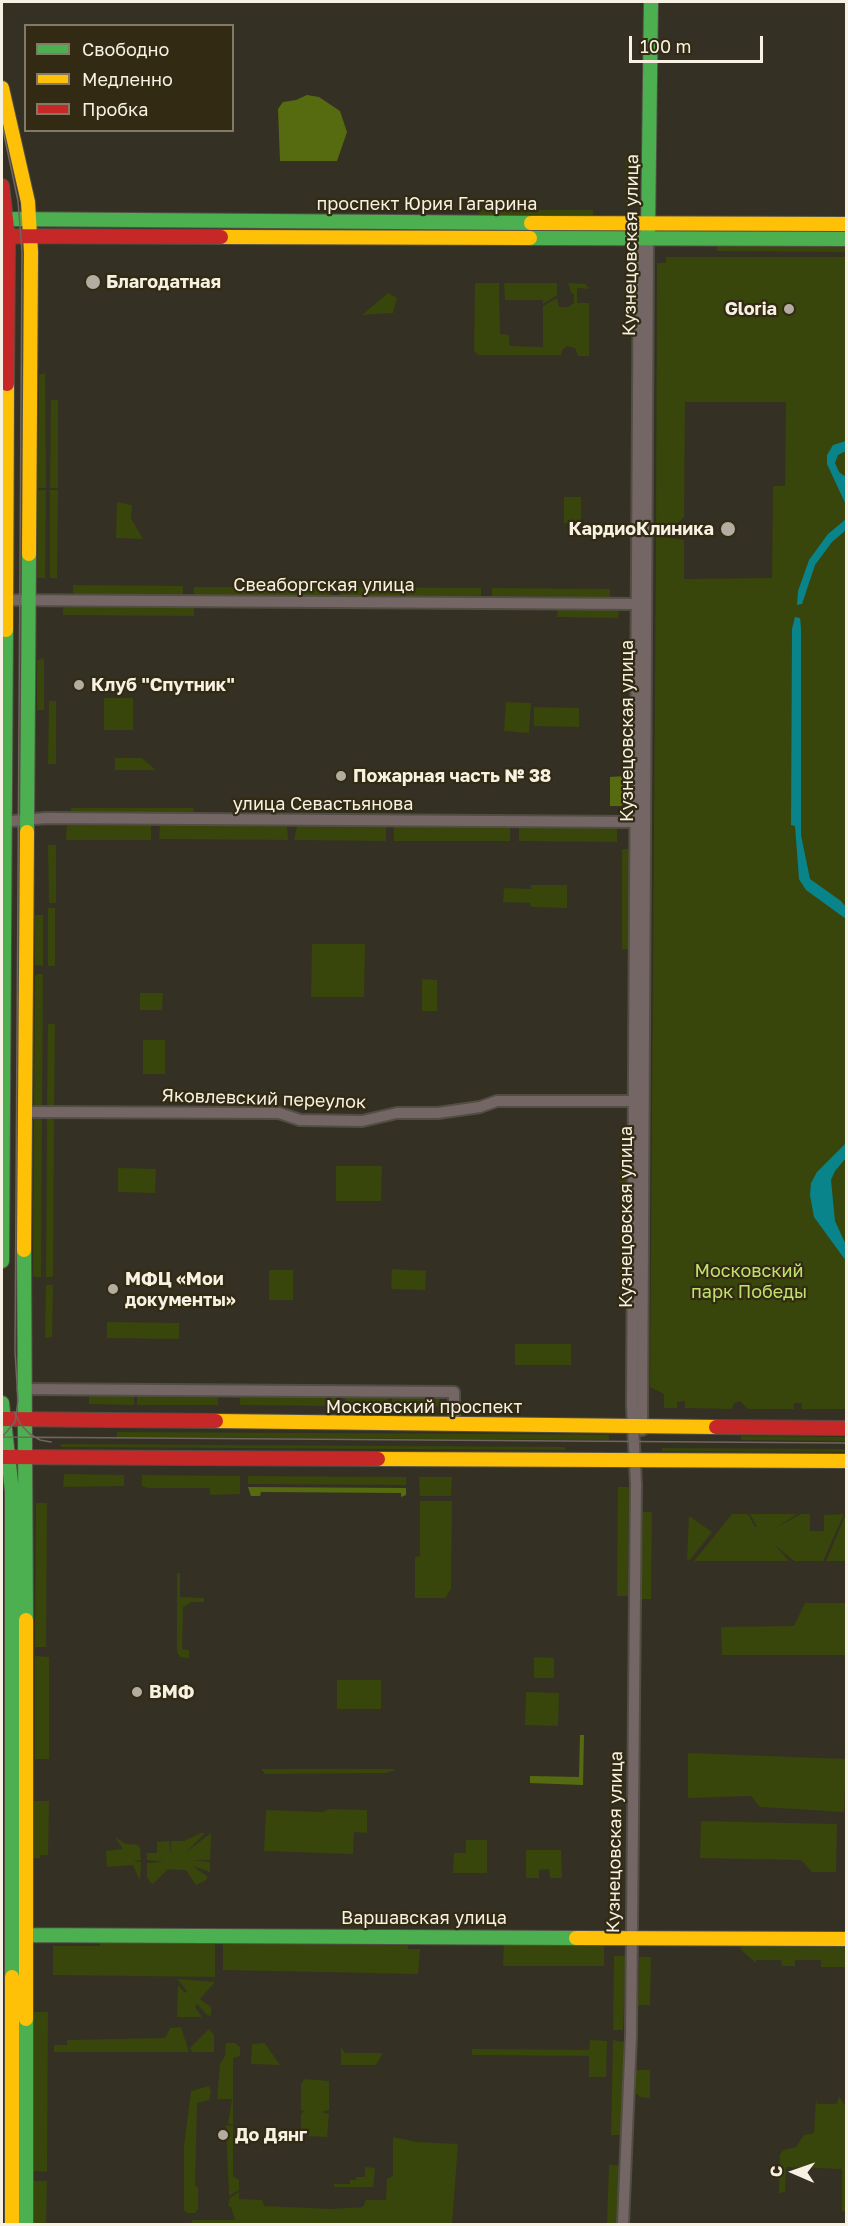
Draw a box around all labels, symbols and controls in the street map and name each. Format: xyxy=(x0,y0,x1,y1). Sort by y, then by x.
legend xyxy=(24,24,234,132)
scale bar xyxy=(632,24,766,62)
text: 100 m xyxy=(640,35,691,57)
text: Свободно xyxy=(82,38,169,60)
text: Медленно xyxy=(82,68,173,90)
text: Пробка xyxy=(82,98,148,120)
street label: Кузнецовская улица xyxy=(619,154,643,336)
street label: проспект Юрия Гагарина xyxy=(316,193,538,215)
place label: Благодатная xyxy=(106,271,221,293)
marker: Благодатная xyxy=(84,273,102,291)
place label: Gloria xyxy=(725,298,777,320)
marker: Gloria xyxy=(782,302,796,316)
place label: КардиоКлиника xyxy=(569,518,714,540)
marker: КардиоКлиника xyxy=(719,520,737,538)
street label: Свеаборгская улица xyxy=(233,574,415,596)
street label: Кузнецовская улица xyxy=(616,640,638,822)
place label: Клуб "Спутник" xyxy=(91,674,235,696)
marker: Клуб "Спутник" xyxy=(72,678,86,692)
place label: Пожарная часть № 38 xyxy=(353,765,551,787)
marker: Пожарная часть № 38 xyxy=(334,769,348,783)
street label: улица Севастьянова xyxy=(233,793,413,815)
street label: Яковлевский переулок xyxy=(161,1085,367,1113)
street label: Кузнецовская улица xyxy=(615,1126,637,1308)
park label: Московский парк Победы xyxy=(691,1260,807,1302)
place label: МФЦ «Мои документы» xyxy=(125,1268,236,1310)
marker: МФЦ «Мои документы» xyxy=(106,1282,120,1296)
street label: Московский проспект xyxy=(326,1396,522,1418)
place label: ВМФ xyxy=(149,1681,194,1703)
marker: ВМФ xyxy=(130,1685,144,1699)
street label: Кузнецовская улица xyxy=(603,1751,627,1933)
street label: Варшавская улица xyxy=(341,1907,507,1929)
place label: До Дянг xyxy=(235,2124,307,2146)
marker: До Дянг xyxy=(216,2128,230,2142)
north arrow xyxy=(764,2142,824,2202)
text: С xyxy=(766,2165,786,2177)

